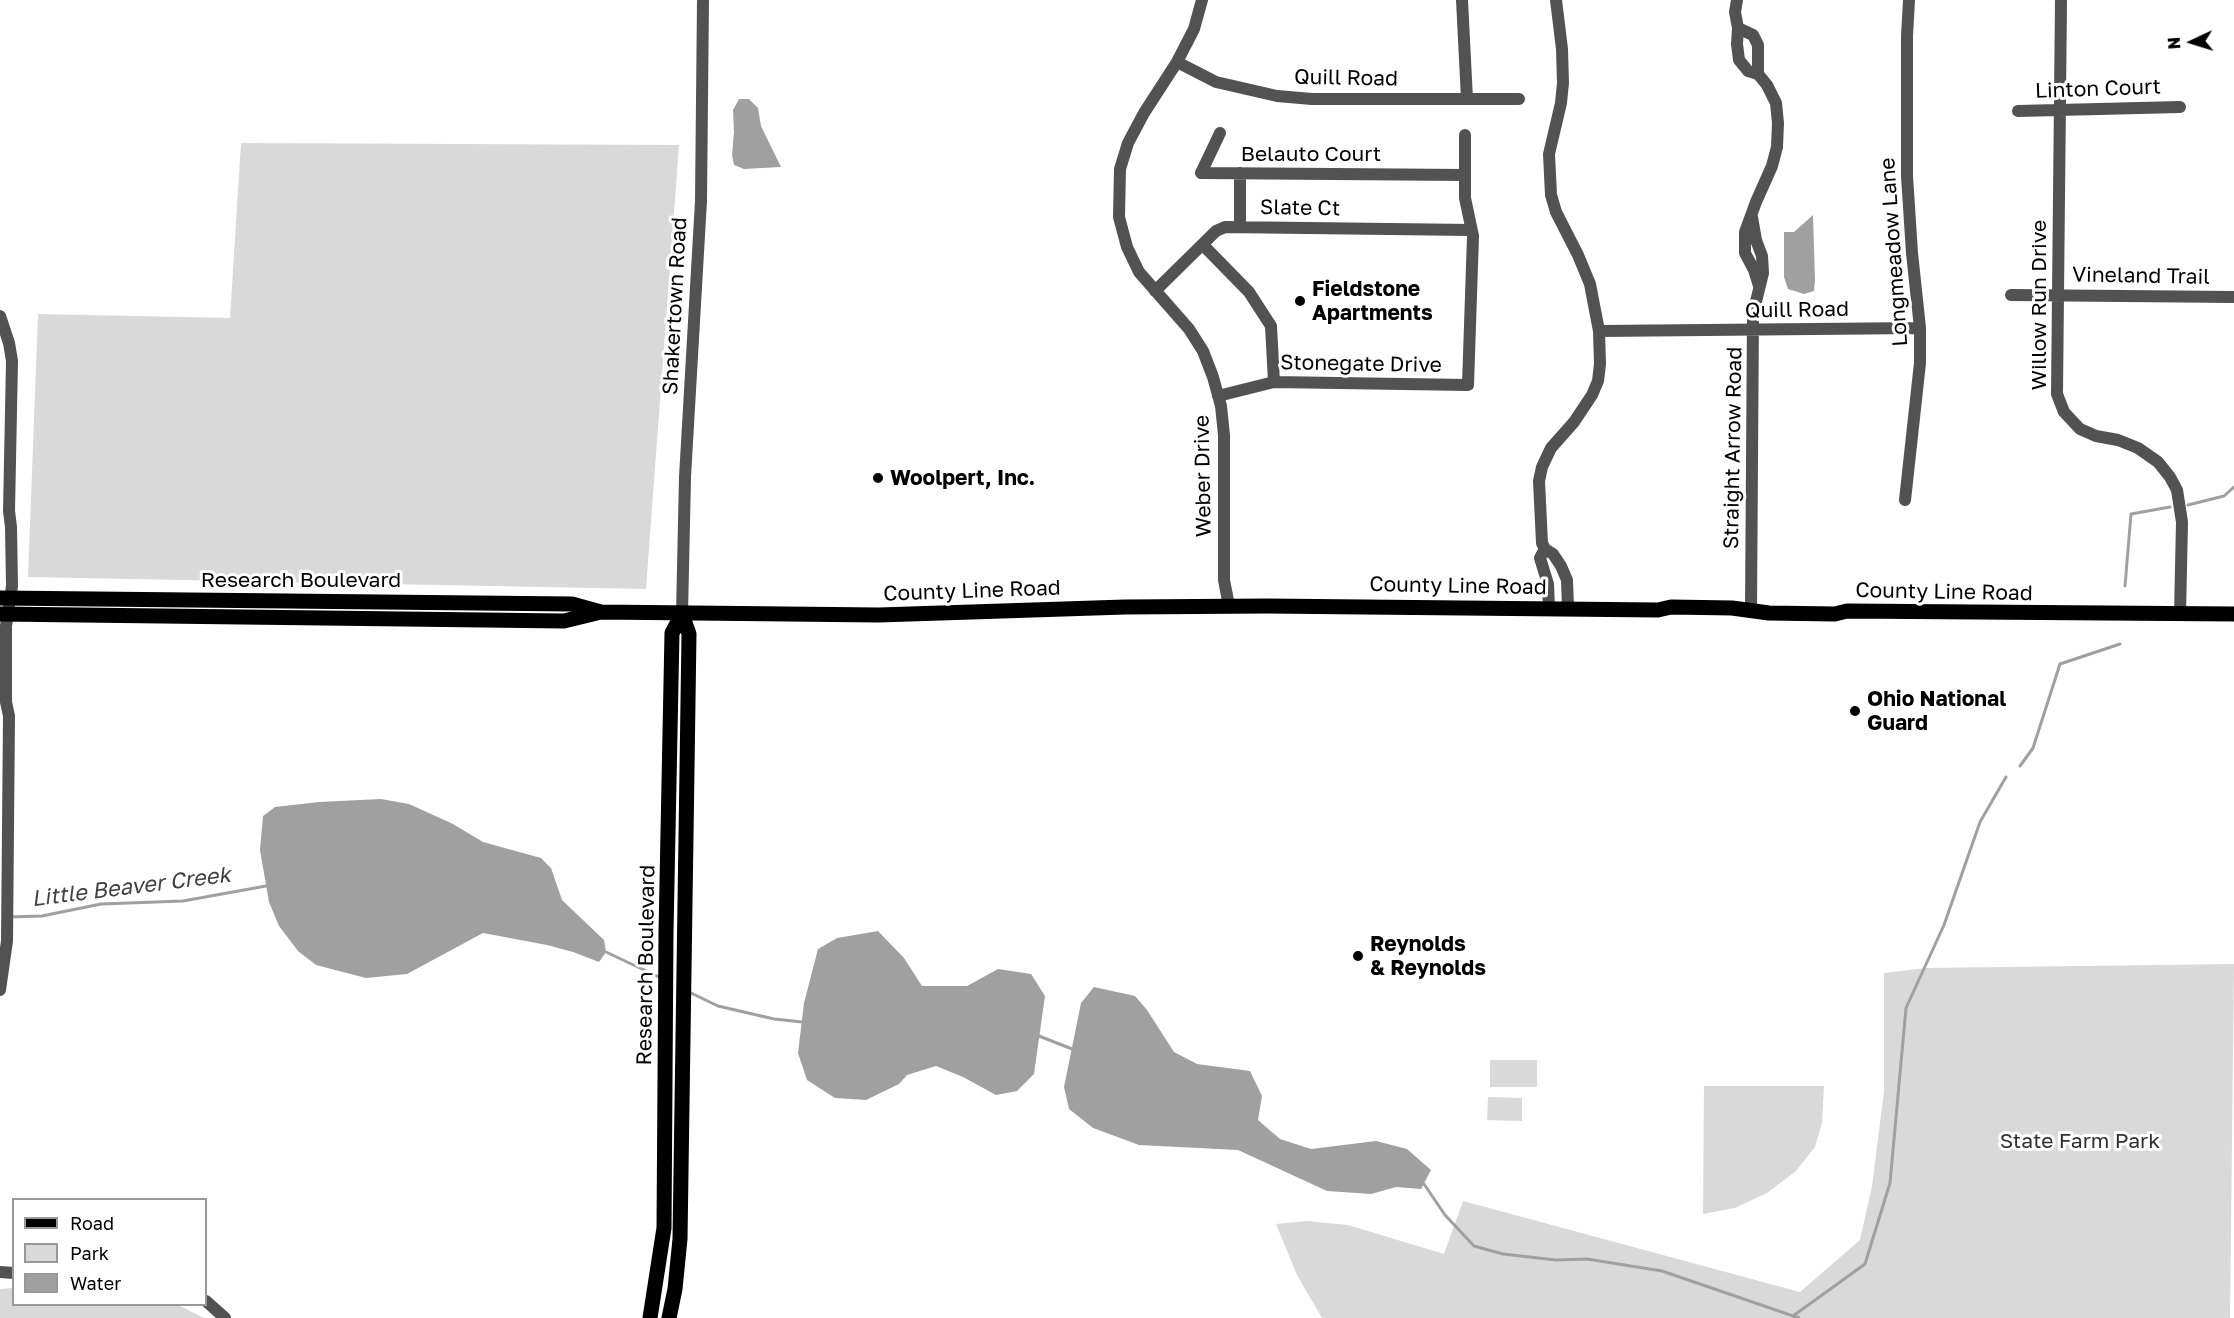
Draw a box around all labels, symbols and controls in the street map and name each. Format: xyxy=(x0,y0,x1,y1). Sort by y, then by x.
north arrow xyxy=(2162,12,2222,72)
text: N xyxy=(2164,36,2184,50)
street label: Quill Road xyxy=(1294,64,1398,92)
street label: Linton Court xyxy=(2035,74,2161,104)
street label: Belauto Court xyxy=(1241,141,1381,167)
street label: Longmeadow Lane xyxy=(1875,157,1913,347)
street label: Slate Ct xyxy=(1260,195,1340,221)
street label: Shakertown Road xyxy=(658,217,692,395)
street label: Willow Run Drive xyxy=(2026,220,2052,390)
street label: Vineland Trail xyxy=(2072,262,2210,290)
place label: Fieldstone Apartments xyxy=(1312,276,1433,326)
marker: Fieldstone Apartments xyxy=(1293,294,1307,308)
street label: Quill Road xyxy=(1745,296,1849,324)
street label: Straight Arrow Road xyxy=(1719,347,1747,549)
street label: Stonegate Drive xyxy=(1280,350,1442,378)
street label: Weber Drive xyxy=(1189,415,1217,537)
place label: Woolpert, Inc. xyxy=(890,465,1035,491)
marker: Woolpert, Inc. xyxy=(871,471,885,485)
street label: Research Boulevard xyxy=(201,567,401,593)
street label: County Line Road xyxy=(1369,572,1547,600)
street label: County Line Road xyxy=(883,575,1061,607)
street label: County Line Road xyxy=(1855,578,2033,606)
place label: Ohio National Guard xyxy=(1867,686,2006,736)
marker: Ohio National Guard xyxy=(1848,704,1862,718)
water label: Little Beaver Creek xyxy=(30,862,232,912)
street label: Research Boulevard xyxy=(632,865,660,1065)
place label: Reynolds & Reynolds xyxy=(1370,931,1486,981)
marker: Reynolds & Reynolds xyxy=(1351,949,1365,963)
park label: State Farm Park xyxy=(2000,1128,2160,1154)
legend xyxy=(12,1198,207,1306)
text: Road xyxy=(70,1212,114,1234)
text: Park xyxy=(70,1242,109,1264)
text: Water xyxy=(70,1272,121,1294)

